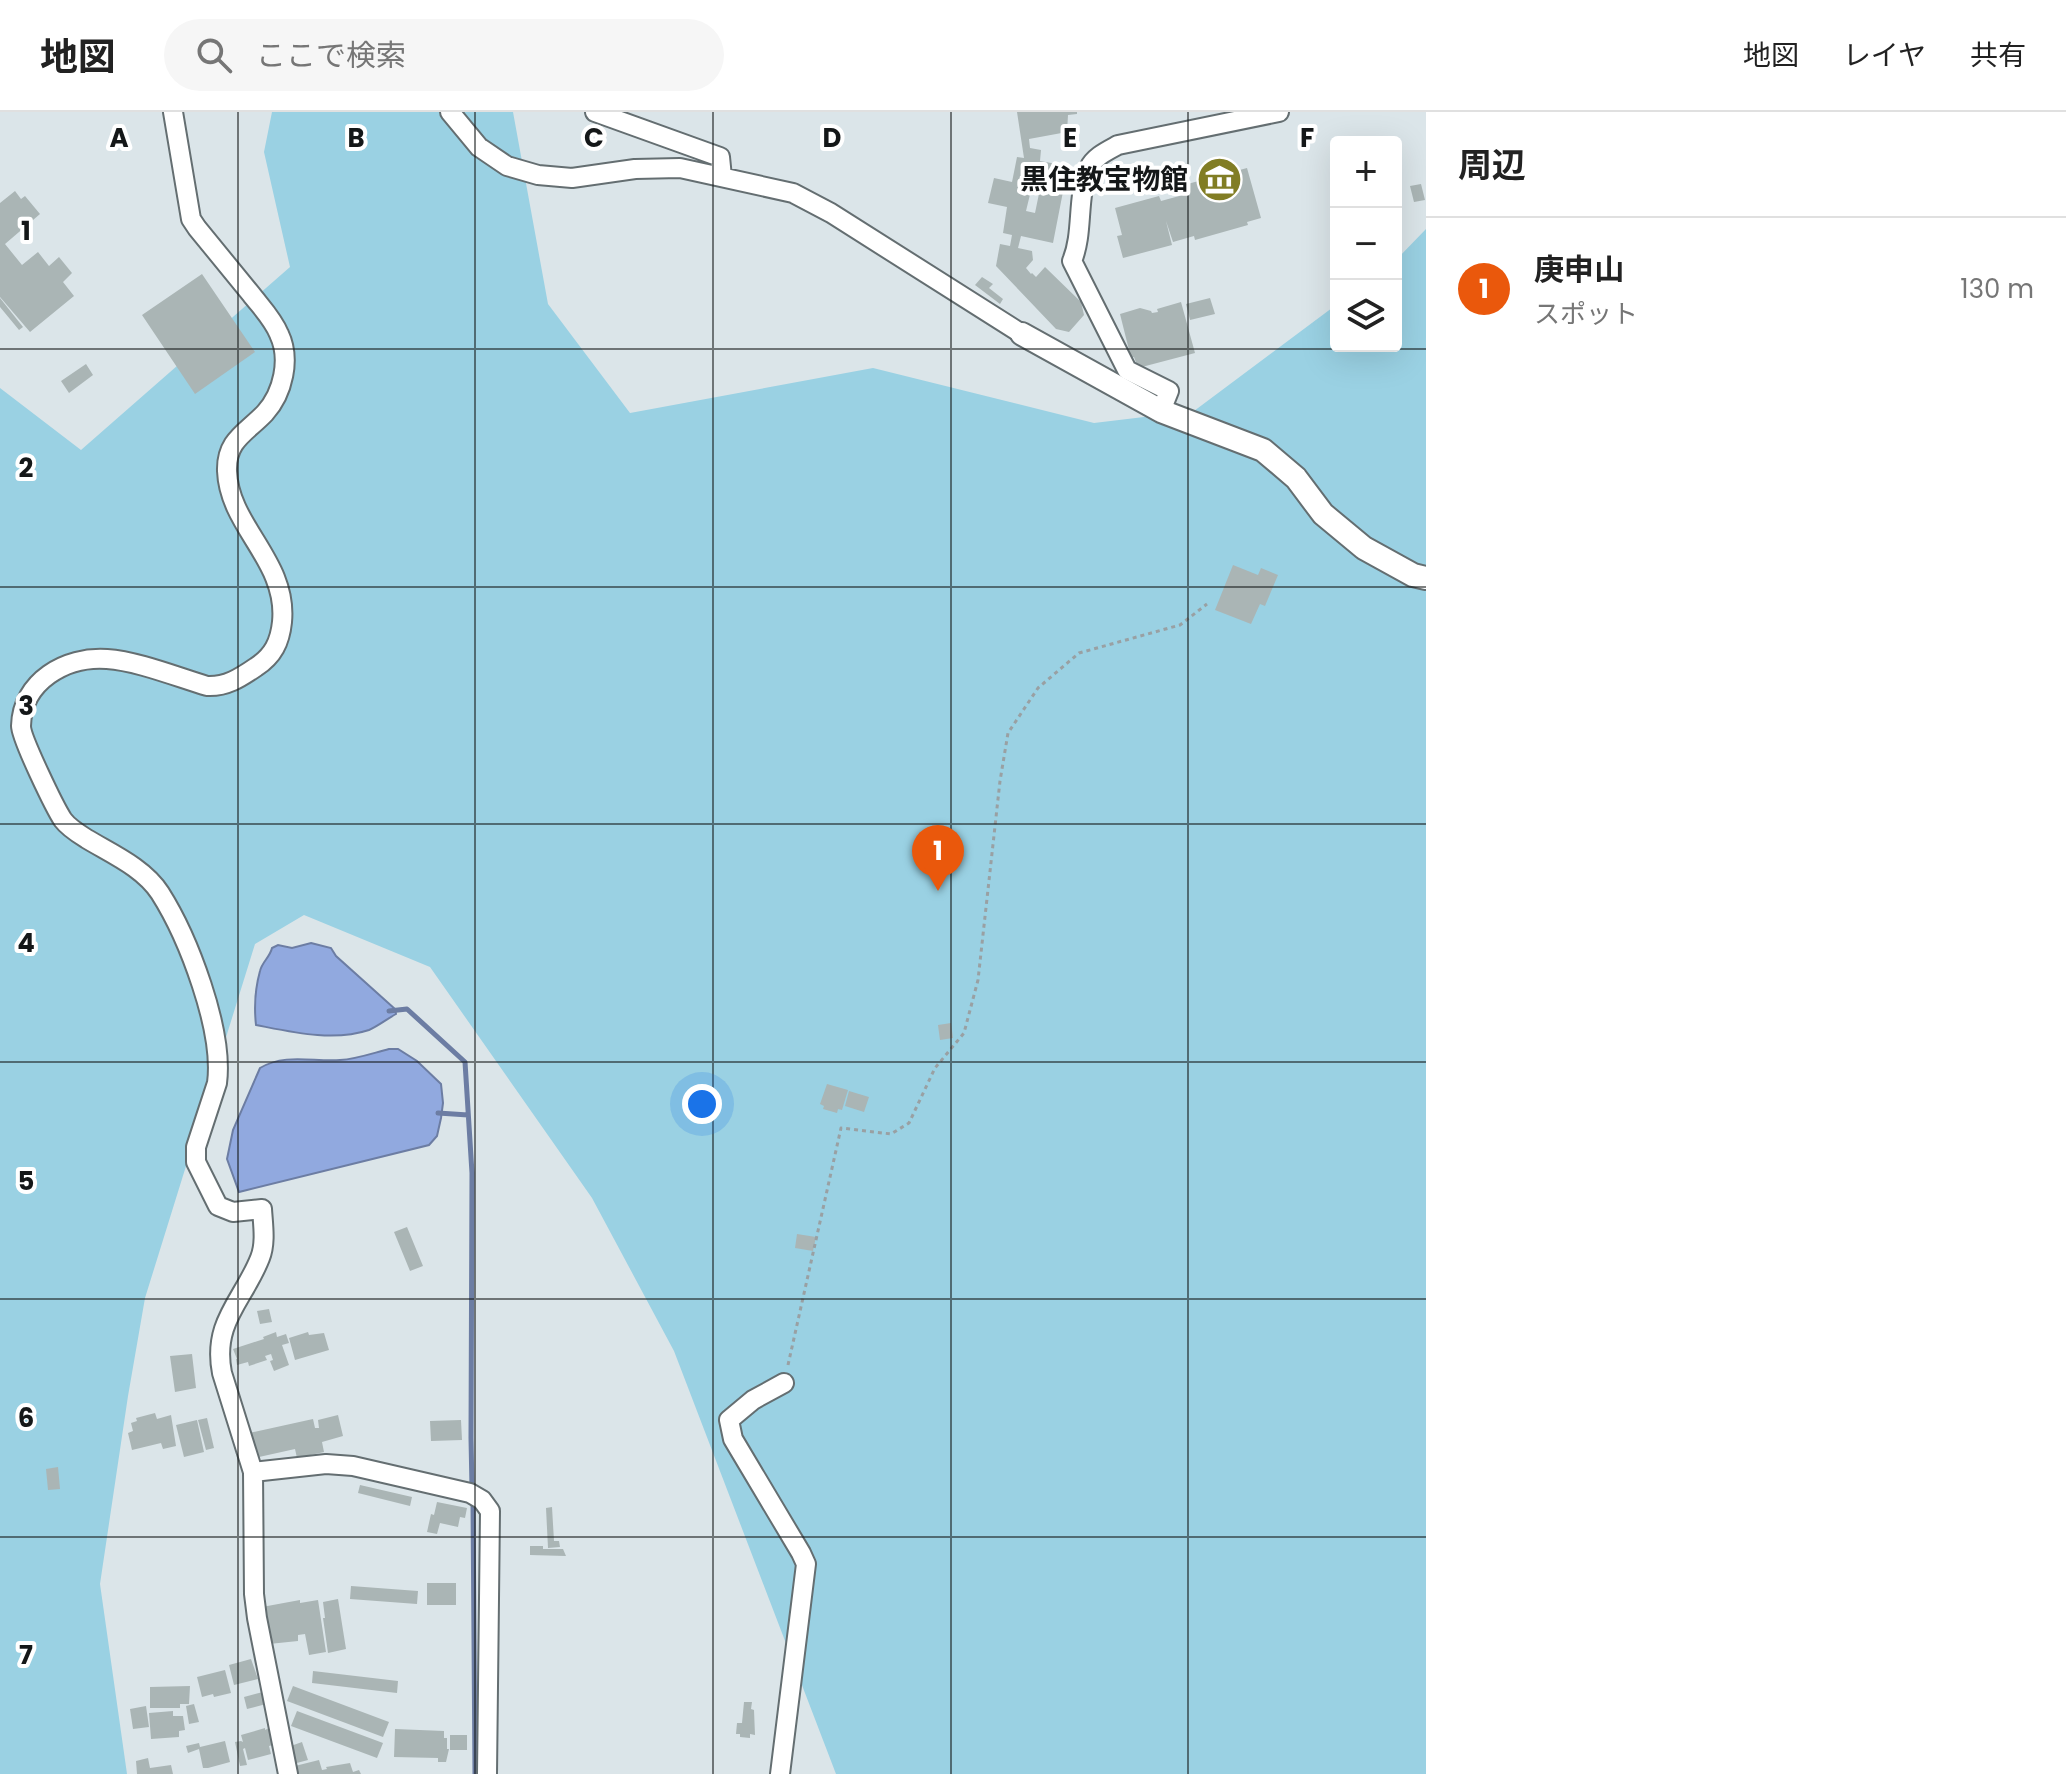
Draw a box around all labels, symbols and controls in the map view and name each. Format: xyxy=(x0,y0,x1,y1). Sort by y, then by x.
search box xyxy=(164,19,724,91)
text: 地図 xyxy=(40,30,116,83)
icon: search xyxy=(192,33,236,77)
text: ここで検索 xyxy=(256,34,406,77)
text: 地図 xyxy=(1743,36,1799,75)
text: レイヤ xyxy=(1843,36,1926,75)
text: 共有 xyxy=(1970,36,2026,75)
text: A xyxy=(109,120,129,156)
text: B xyxy=(347,120,365,156)
text: C xyxy=(584,120,604,156)
text: D xyxy=(823,120,842,156)
text: E xyxy=(1063,120,1077,156)
text: F xyxy=(1300,120,1314,156)
map controls xyxy=(1330,136,1402,352)
button: + xyxy=(1330,136,1402,208)
text: 周辺 xyxy=(1458,141,1526,189)
museum icon: 黒住教宝物館 xyxy=(1195,155,1243,203)
place label: 黒住教宝物館 xyxy=(1020,160,1188,199)
button: − xyxy=(1330,208,1402,280)
text: 1 xyxy=(21,213,31,249)
text: 庚申山 xyxy=(1534,248,1624,291)
text: 1 xyxy=(1479,271,1489,307)
text: 130 m xyxy=(1960,271,2034,307)
button: layers xyxy=(1330,280,1402,352)
text: スポット xyxy=(1534,296,1638,332)
text: 2 xyxy=(19,450,34,486)
text: 3 xyxy=(18,688,34,724)
pin: 1 xyxy=(912,825,964,891)
text: 4 xyxy=(17,925,35,961)
your location xyxy=(682,1084,722,1124)
text: 5 xyxy=(18,1163,34,1199)
text: 6 xyxy=(18,1400,34,1436)
text: 7 xyxy=(19,1637,33,1673)

